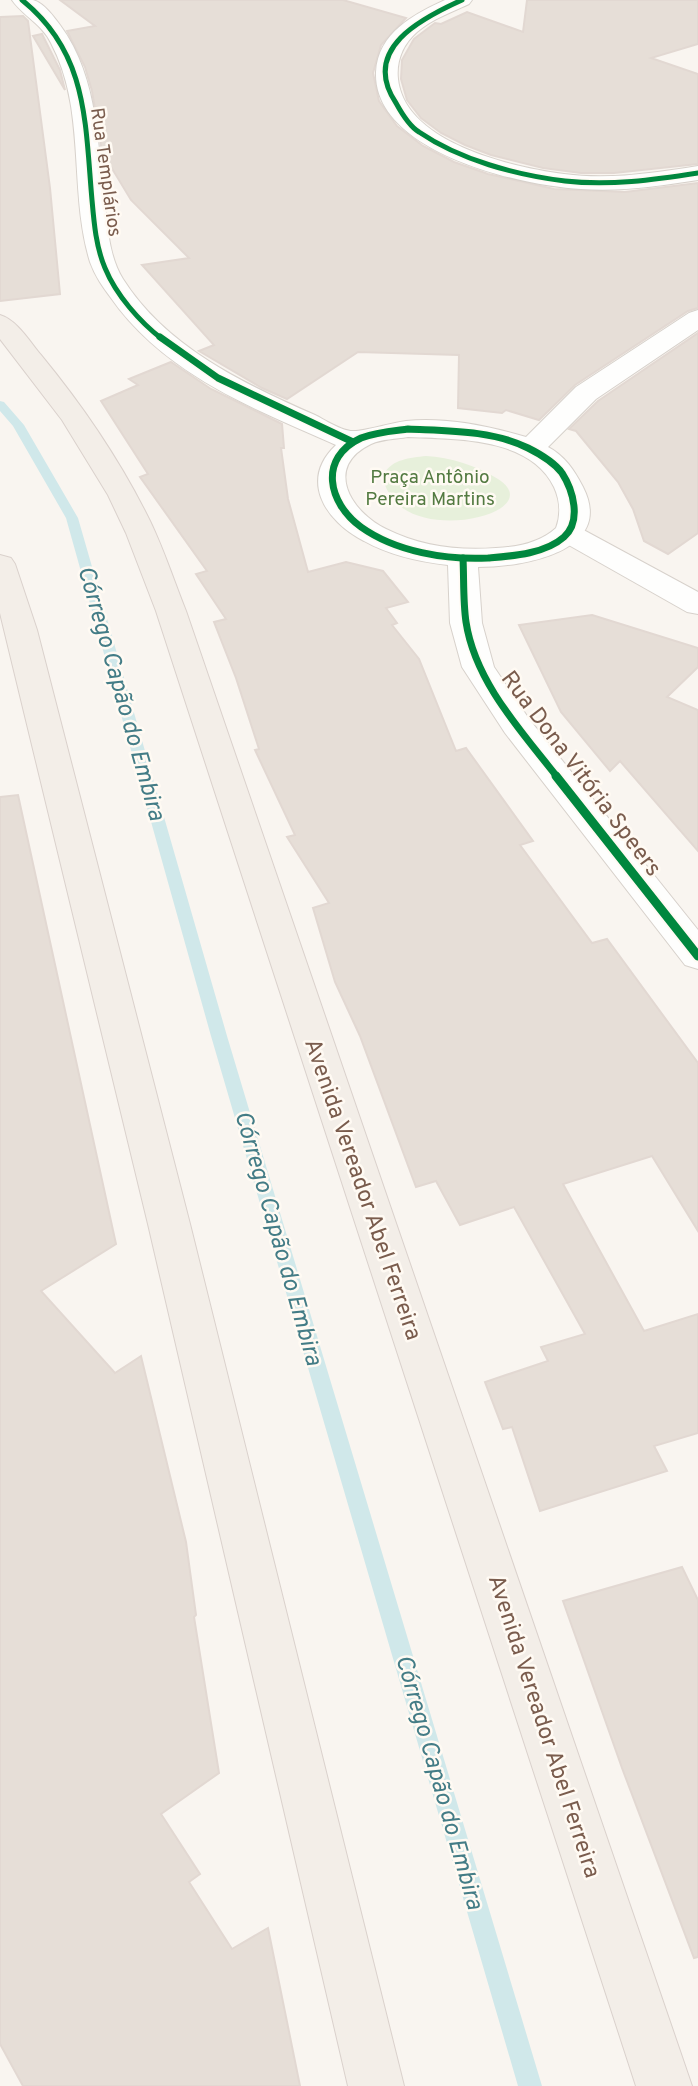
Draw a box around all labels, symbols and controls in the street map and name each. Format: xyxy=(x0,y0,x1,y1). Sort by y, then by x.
street label: Rua Templários xyxy=(84,106,126,238)
park label: Praça Antônio Pereira Martins xyxy=(365,466,495,512)
water label: Córrego Capão do Embira xyxy=(69,563,171,825)
street label: Rua Dona Vitória Speers xyxy=(493,666,667,883)
street label: Avenida Vereador Abel Ferreira xyxy=(296,1035,427,1344)
water label: Córrego Capão do Embira xyxy=(226,1108,328,1370)
street label: Avenida Vereador Abel Ferreira xyxy=(480,1572,605,1882)
water label: Córrego Capão do Embira xyxy=(387,1652,489,1914)

